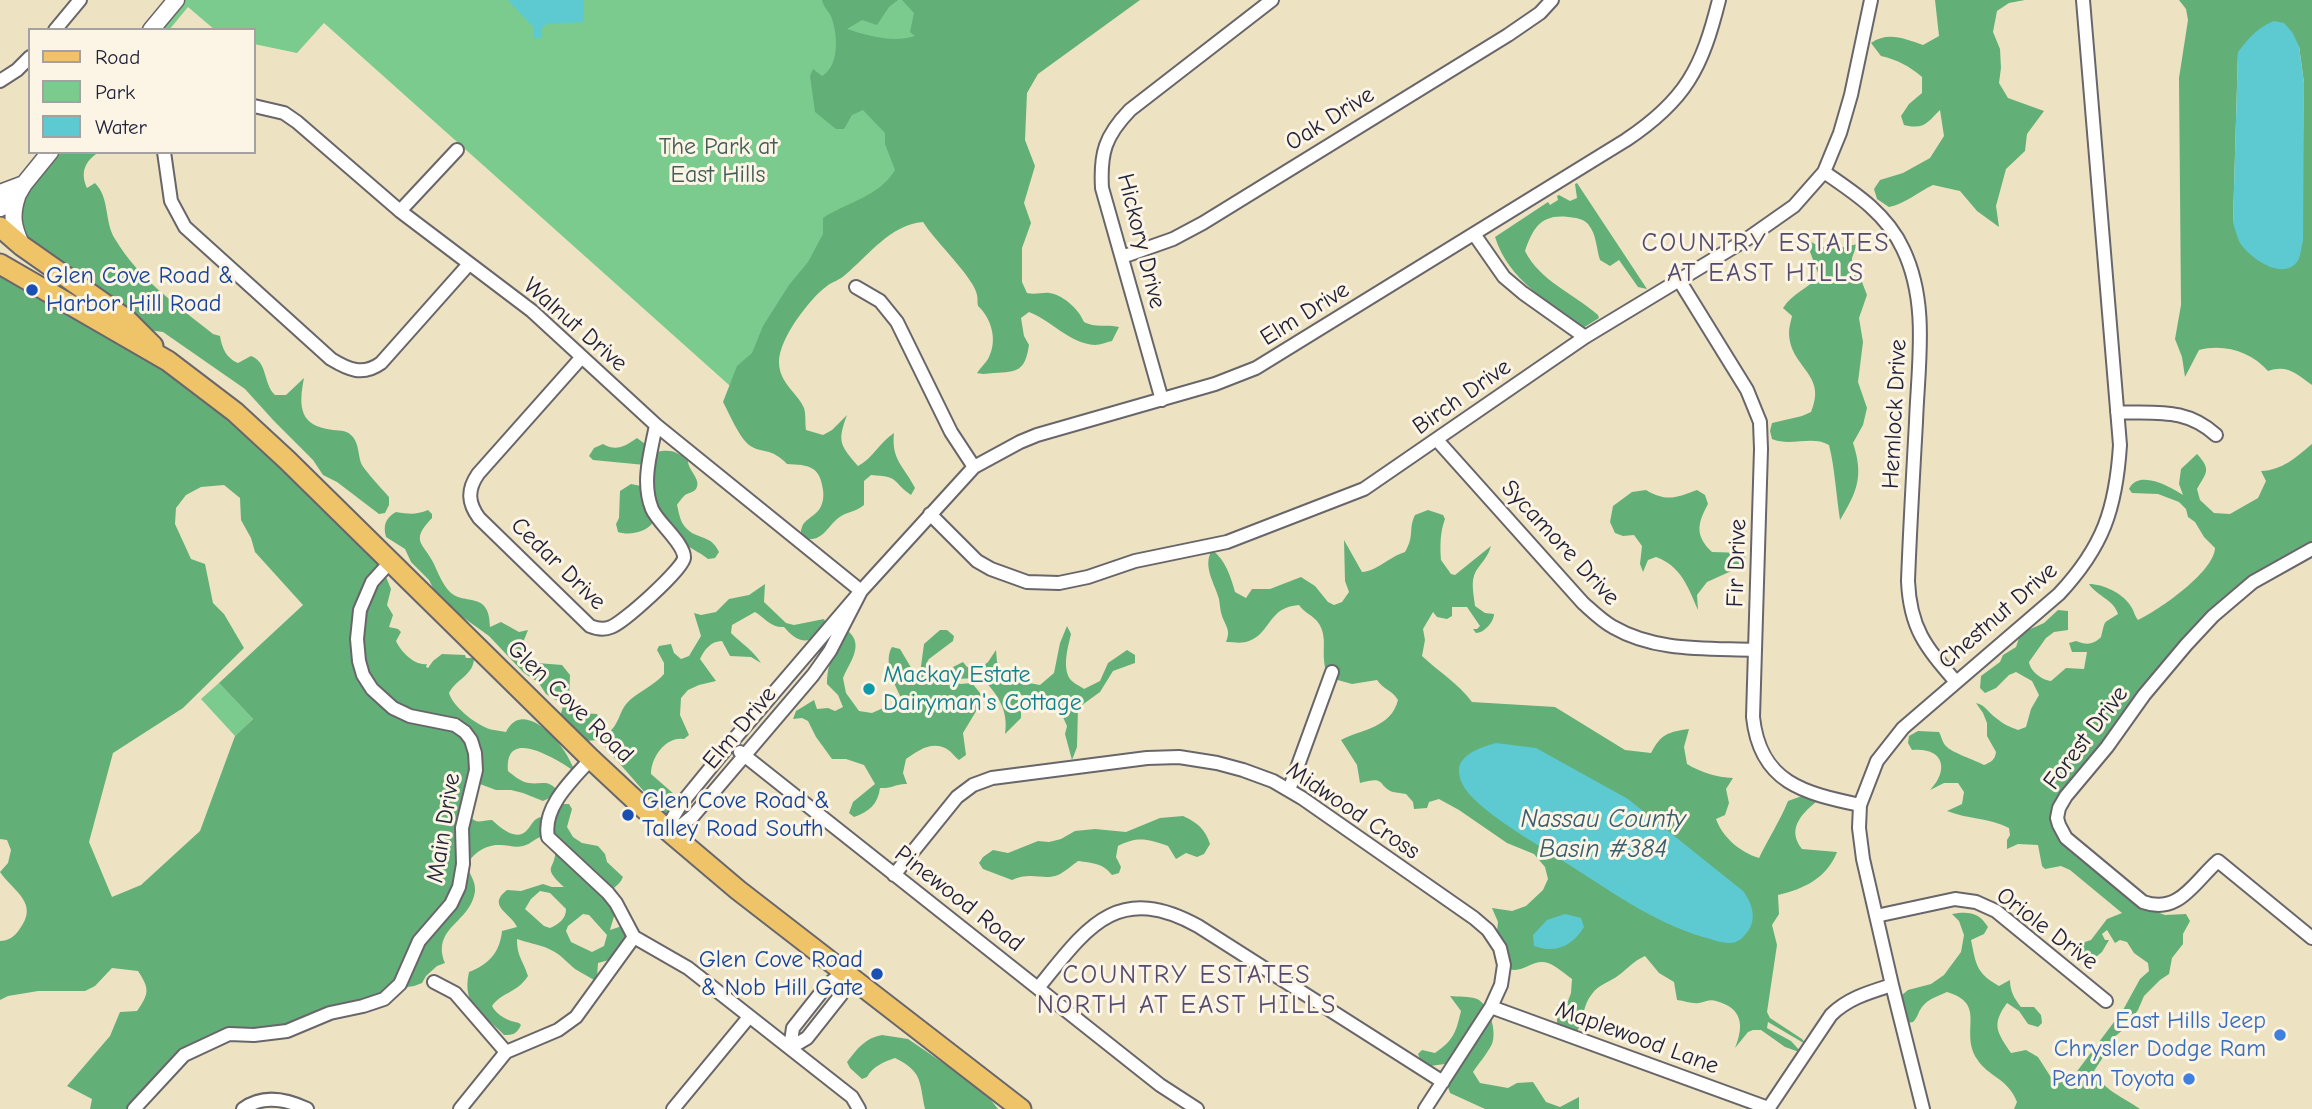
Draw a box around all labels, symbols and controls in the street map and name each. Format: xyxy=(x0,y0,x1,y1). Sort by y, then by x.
legend xyxy=(28,28,256,154)
text: Road xyxy=(95,45,140,69)
text: Park xyxy=(95,80,135,104)
street label: Oak Drive xyxy=(1280,81,1380,157)
text: Water xyxy=(95,115,147,139)
park label: The Park at East Hills xyxy=(659,133,777,189)
street label: Hickory Drive xyxy=(1110,171,1172,311)
district label: COUNTRY ESTATES AT EAST HILLS xyxy=(1643,228,1889,290)
place label: Glen Cove Road & Harbor Hill Road xyxy=(46,262,234,318)
street label: Walnut Drive xyxy=(517,272,633,378)
street label: Elm Drive xyxy=(1255,275,1355,353)
marker: Glen Cove Road & Harbor Hill Road xyxy=(24,282,40,298)
street label: Hemlock Drive xyxy=(1877,338,1913,490)
street label: Birch Drive xyxy=(1407,353,1517,441)
street label: Sycamore Drive xyxy=(1495,474,1625,612)
street label: Cedar Drive xyxy=(504,512,612,616)
street label: Fir Drive xyxy=(1721,518,1753,608)
street label: Chestnut Drive xyxy=(1933,556,2063,676)
street label: Glen Cove Road xyxy=(501,635,639,769)
place label: Mackay Estate Dairyman's Cottage xyxy=(883,661,1082,717)
street label: Forest Drive xyxy=(2038,680,2134,796)
street label: Elm Drive xyxy=(697,681,783,775)
marker: Mackay Estate Dairyman's Cottage xyxy=(861,681,877,697)
street label: Midwood Cross xyxy=(1281,756,1425,866)
street label: Main Drive xyxy=(421,771,467,885)
place label: Glen Cove Road & Talley Road South xyxy=(642,787,830,843)
water label: Nassau County Basin #384 xyxy=(1520,804,1686,866)
marker: Glen Cove Road & Talley Road South xyxy=(620,807,636,823)
street label: Pinewood Road xyxy=(889,840,1029,958)
street label: Oriole Drive xyxy=(1990,881,2104,977)
place label: Glen Cove Road & Nob Hill Gate xyxy=(699,946,863,1002)
district label: COUNTRY ESTATES NORTH AT EAST HILLS xyxy=(1039,960,1335,1021)
marker: Glen Cove Road & Nob Hill Gate xyxy=(869,966,885,982)
street label: Maplewood Lane xyxy=(1551,995,1723,1081)
place label: East Hills Jeep Chrysler Dodge Ram xyxy=(2054,1007,2266,1063)
marker: East Hills Jeep Chrysler Dodge Ram xyxy=(2272,1027,2288,1043)
place label: Penn Toyota xyxy=(2052,1065,2175,1093)
marker: Penn Toyota xyxy=(2181,1071,2197,1087)

